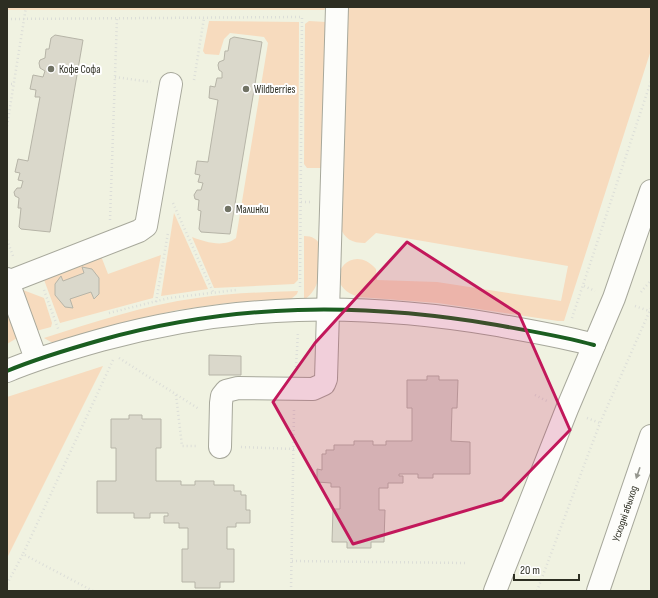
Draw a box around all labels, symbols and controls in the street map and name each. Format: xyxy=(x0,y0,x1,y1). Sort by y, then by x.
place label: Кофе Софа xyxy=(59,63,101,76)
marker: Кофе Софа xyxy=(46,64,56,74)
place label: Wildberries xyxy=(254,83,296,96)
marker: Wildberries xyxy=(241,84,251,94)
place label: Малинки xyxy=(236,203,269,216)
marker: Малинки xyxy=(223,204,233,214)
one-way arrow xyxy=(635,468,641,480)
street label: Усходні абыход xyxy=(609,484,641,543)
scale bar xyxy=(514,556,579,582)
text: 20 m xyxy=(520,563,540,578)

